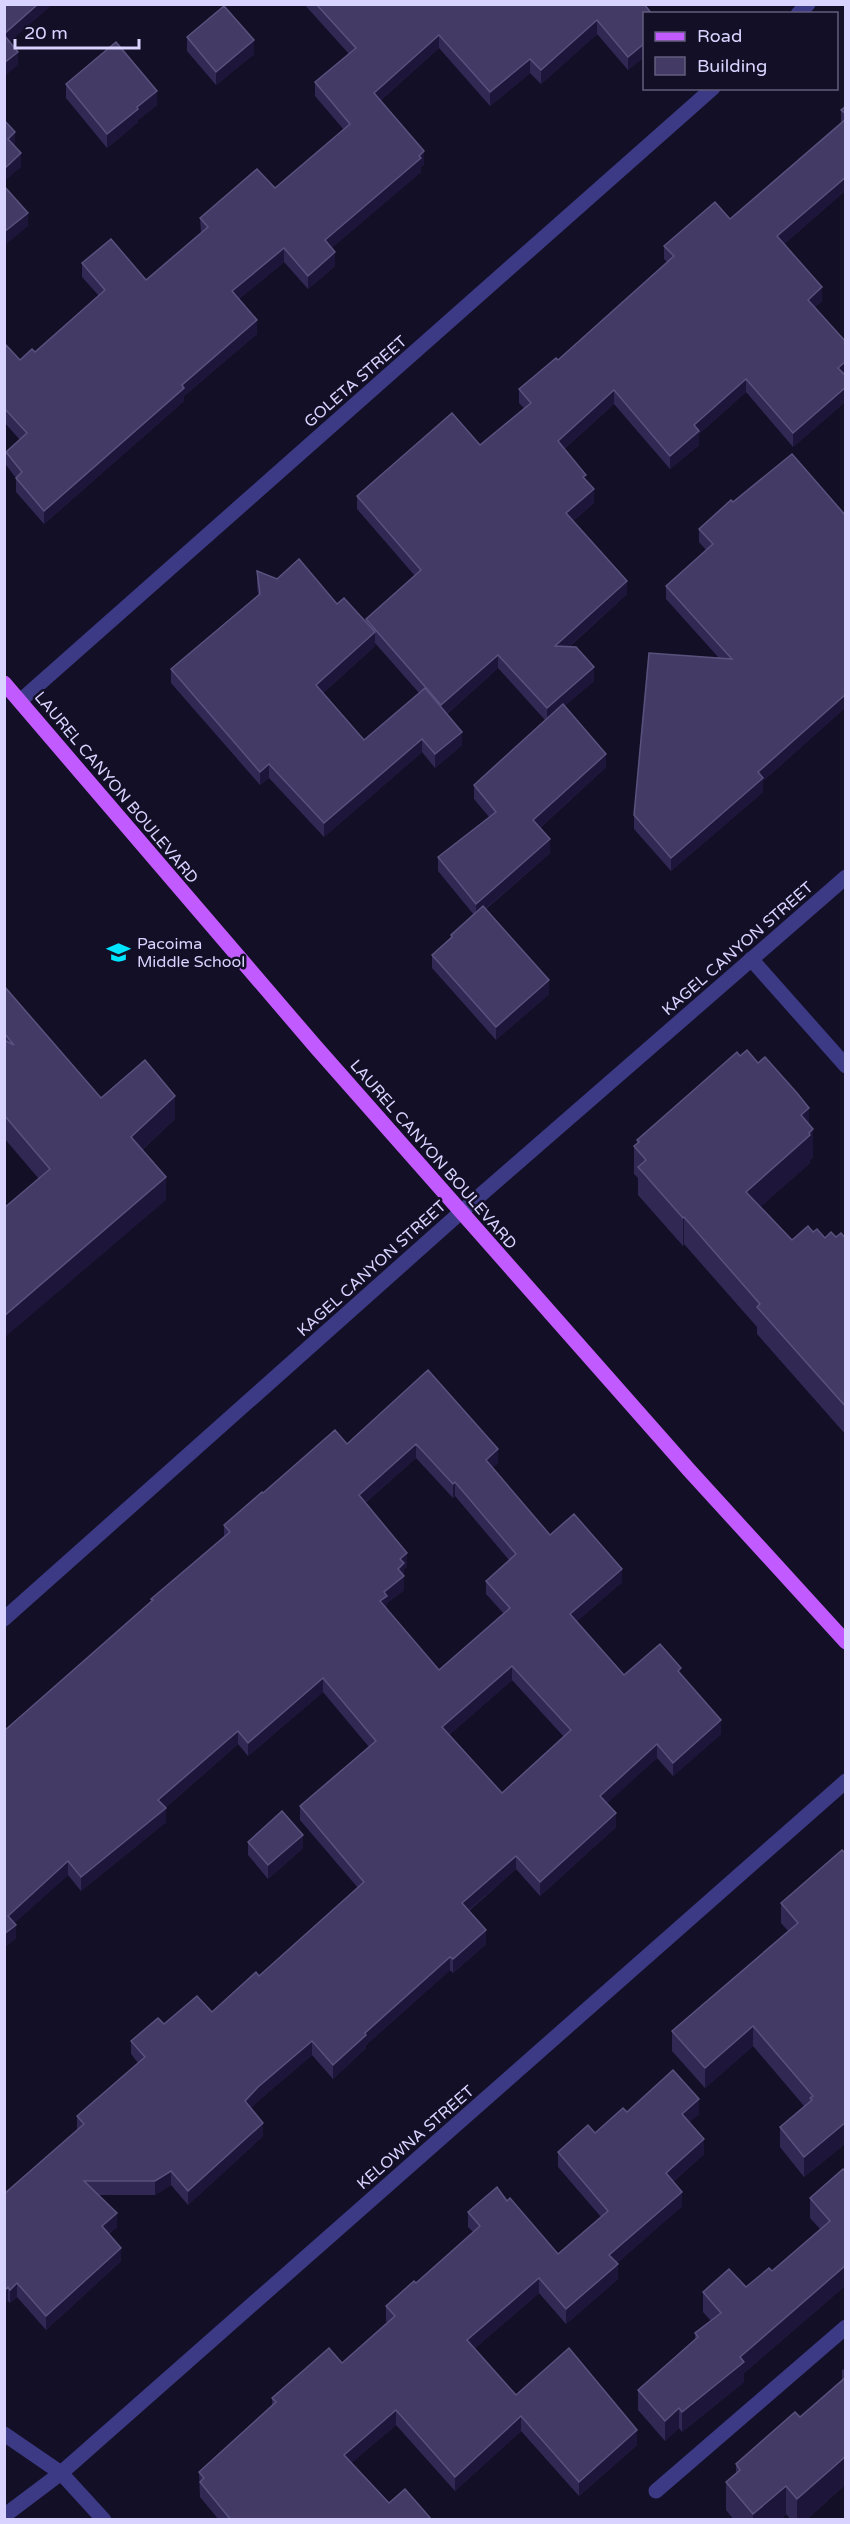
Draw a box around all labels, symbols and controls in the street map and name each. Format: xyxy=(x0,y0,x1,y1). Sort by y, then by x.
scale bar xyxy=(15,12,140,50)
legend xyxy=(643,12,838,90)
text: 20 m xyxy=(24,22,68,44)
text: Road xyxy=(697,25,742,47)
text: Building xyxy=(697,55,767,77)
street label: GOLETA STREET xyxy=(300,331,411,432)
street label: LAUREL CANYON BOULEVARD xyxy=(30,688,203,888)
street label: KAGEL CANYON STREET xyxy=(658,877,818,1020)
place label: Pacoima Middle School xyxy=(137,934,245,972)
school or university icon: Pacoima Middle School xyxy=(106,939,132,965)
street label: LAUREL CANYON BOULEVARD xyxy=(345,1056,521,1254)
street label: KAGEL CANYON STREET xyxy=(293,1196,451,1341)
street label: KELOWNA STREET xyxy=(353,2081,479,2194)

